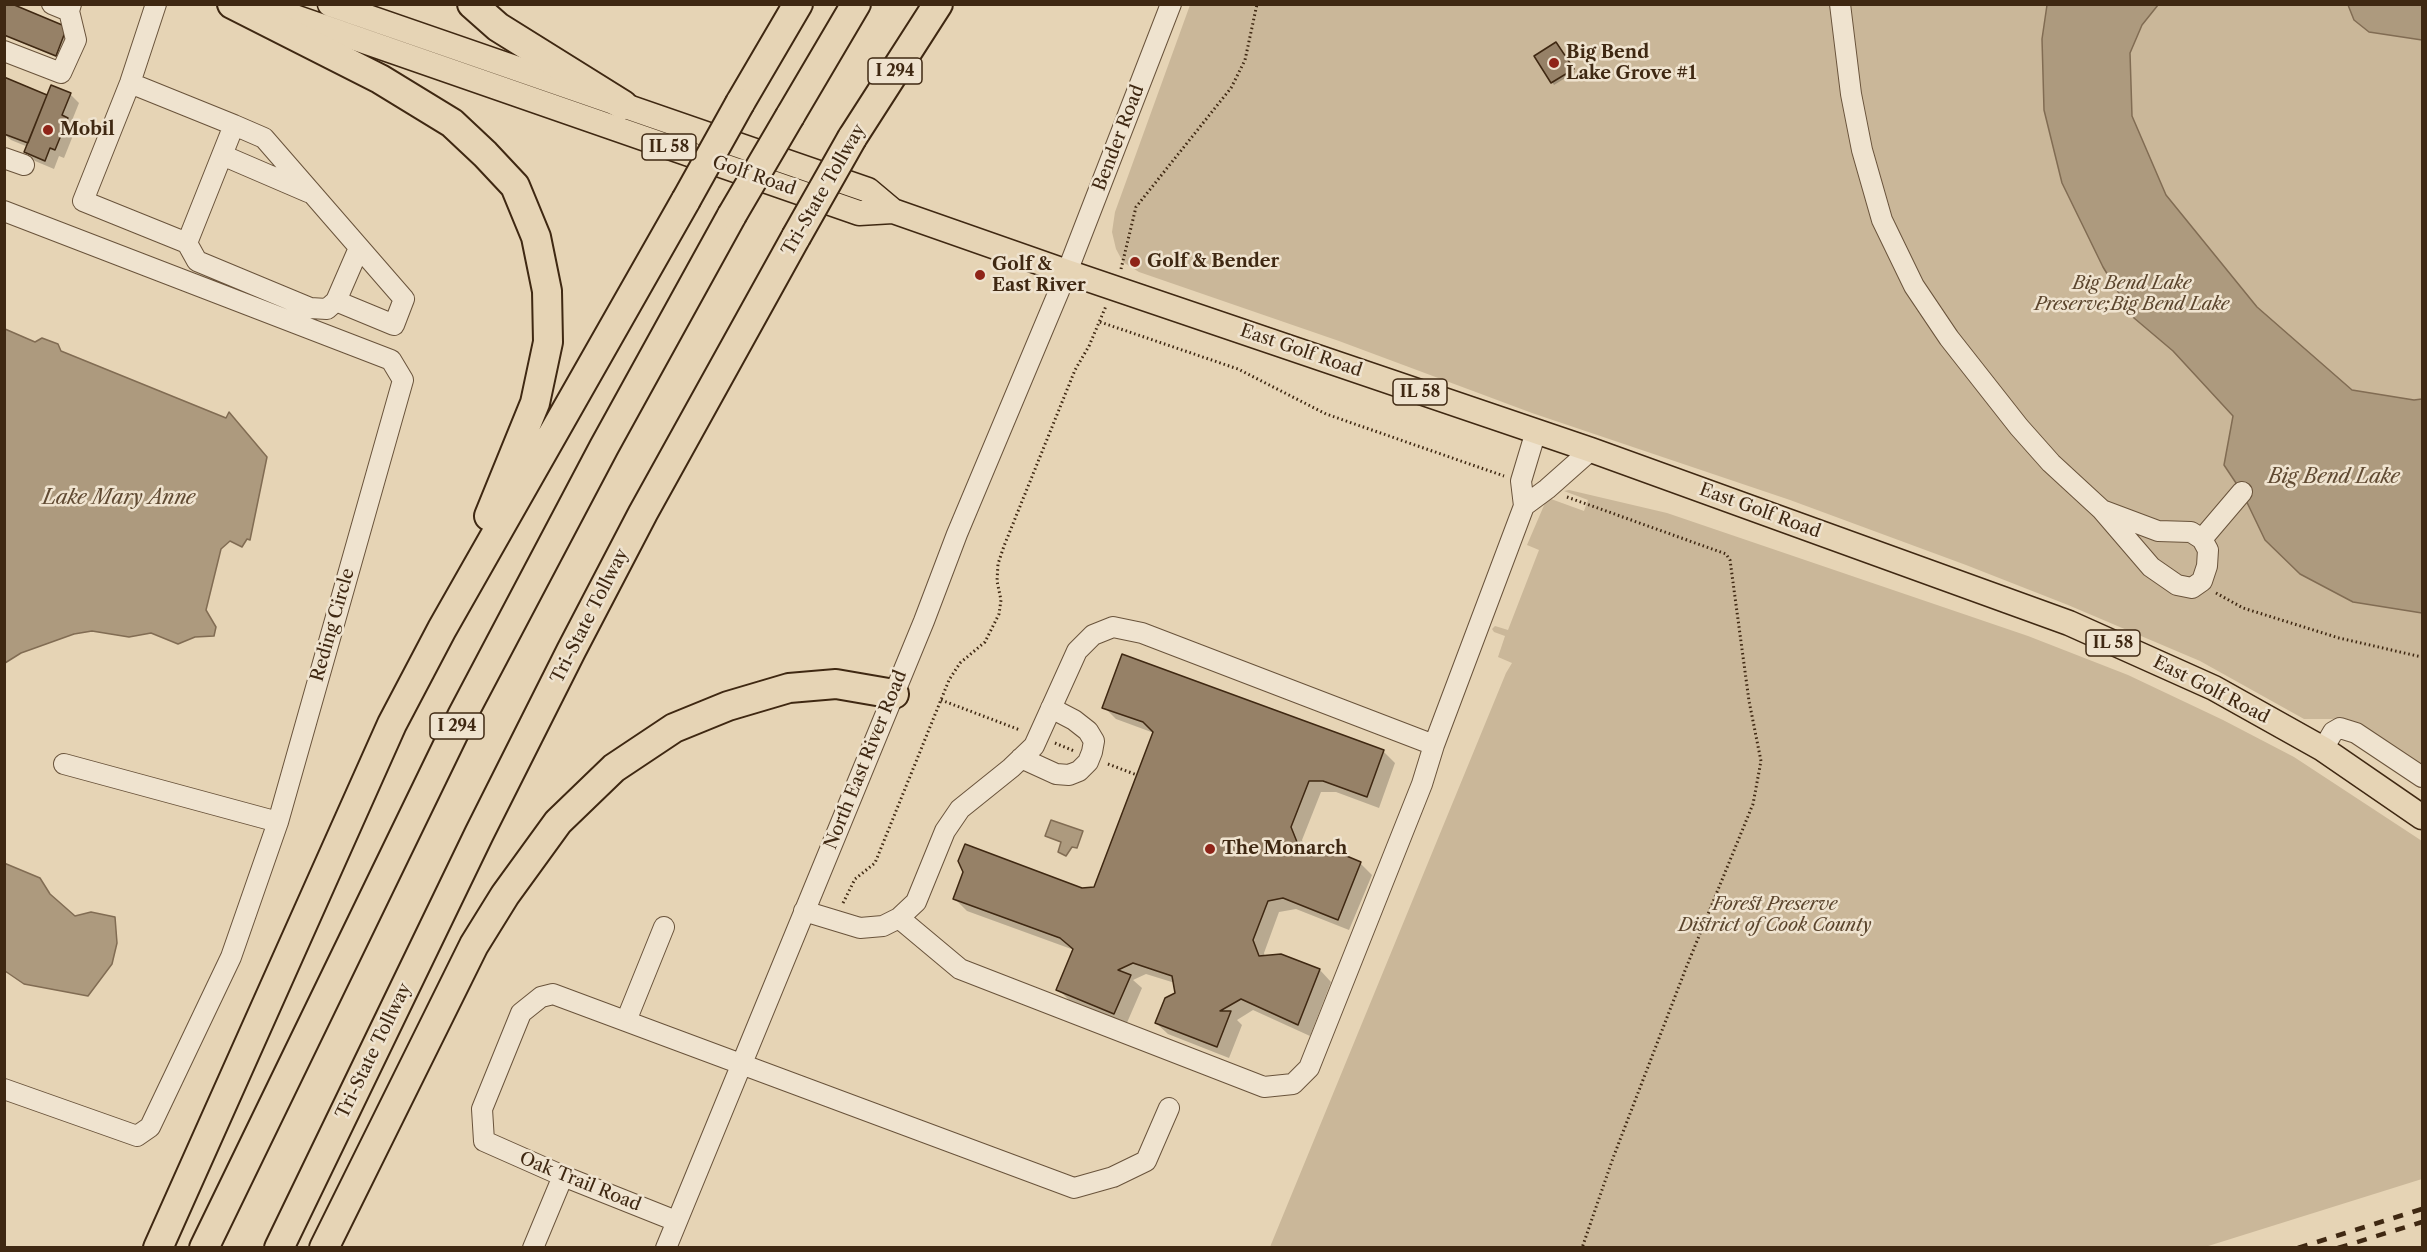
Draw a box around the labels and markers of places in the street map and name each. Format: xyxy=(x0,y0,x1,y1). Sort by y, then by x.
place label: Big Bend Lake Grove #1 xyxy=(1566,42,1696,84)
marker: Big Bend Lake Grove #1 xyxy=(1547,56,1561,70)
place label: Mobil xyxy=(60,119,115,141)
marker: Mobil xyxy=(41,123,55,137)
place label: Golf & Bender xyxy=(1147,251,1279,273)
place label: Golf & East River xyxy=(992,254,1086,296)
marker: Golf & Bender xyxy=(1128,255,1142,269)
marker: Golf & East River xyxy=(973,268,987,282)
place label: The Monarch xyxy=(1222,838,1347,860)
marker: The Monarch xyxy=(1203,842,1217,856)

